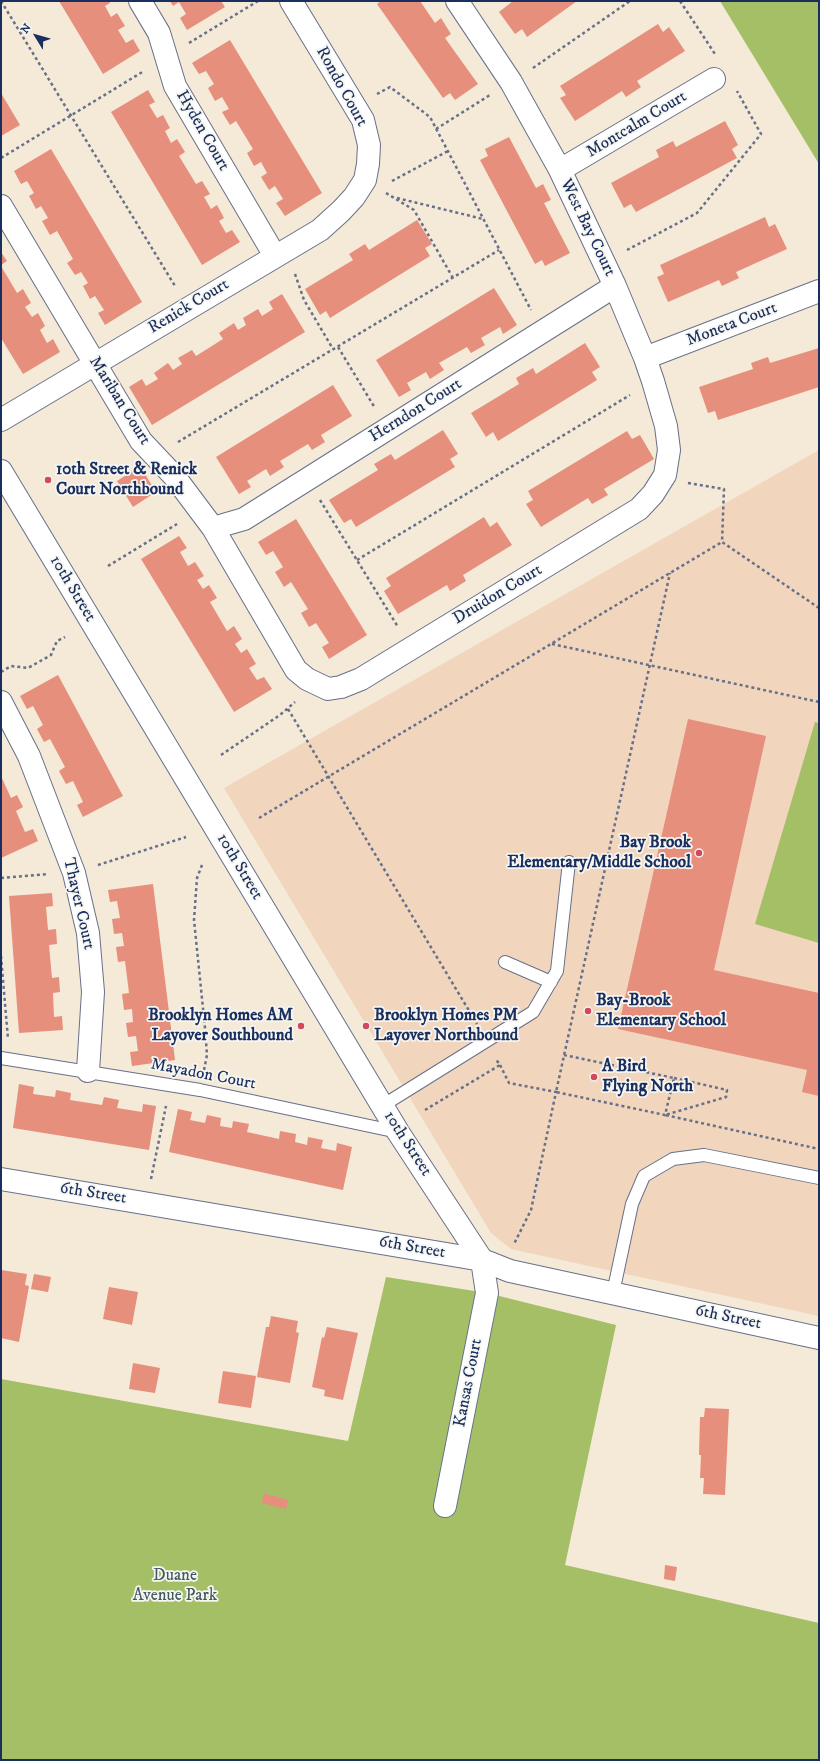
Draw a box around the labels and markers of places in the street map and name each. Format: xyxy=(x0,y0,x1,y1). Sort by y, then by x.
place label: 10th Street & Renick Court Northbound xyxy=(56,460,197,500)
marker: 10th Street & Renick Court Northbound xyxy=(43,475,53,485)
place label: Bay Brook Elementary/Middle School xyxy=(507,833,691,873)
marker: Bay Brook Elementary/Middle School xyxy=(694,848,704,858)
place label: Bay-Brook Elementary School xyxy=(596,991,726,1031)
place label: Brooklyn Homes AM Layover Southbound xyxy=(148,1006,293,1046)
place label: Brooklyn Homes PM Layover Northbound xyxy=(374,1006,518,1046)
marker: Bay-Brook Elementary School xyxy=(583,1006,593,1016)
marker: Brooklyn Homes AM Layover Southbound xyxy=(296,1021,306,1031)
marker: Brooklyn Homes PM Layover Northbound xyxy=(361,1021,371,1031)
place label: A Bird Flying North xyxy=(602,1057,693,1097)
marker: A Bird Flying North xyxy=(589,1072,599,1082)

